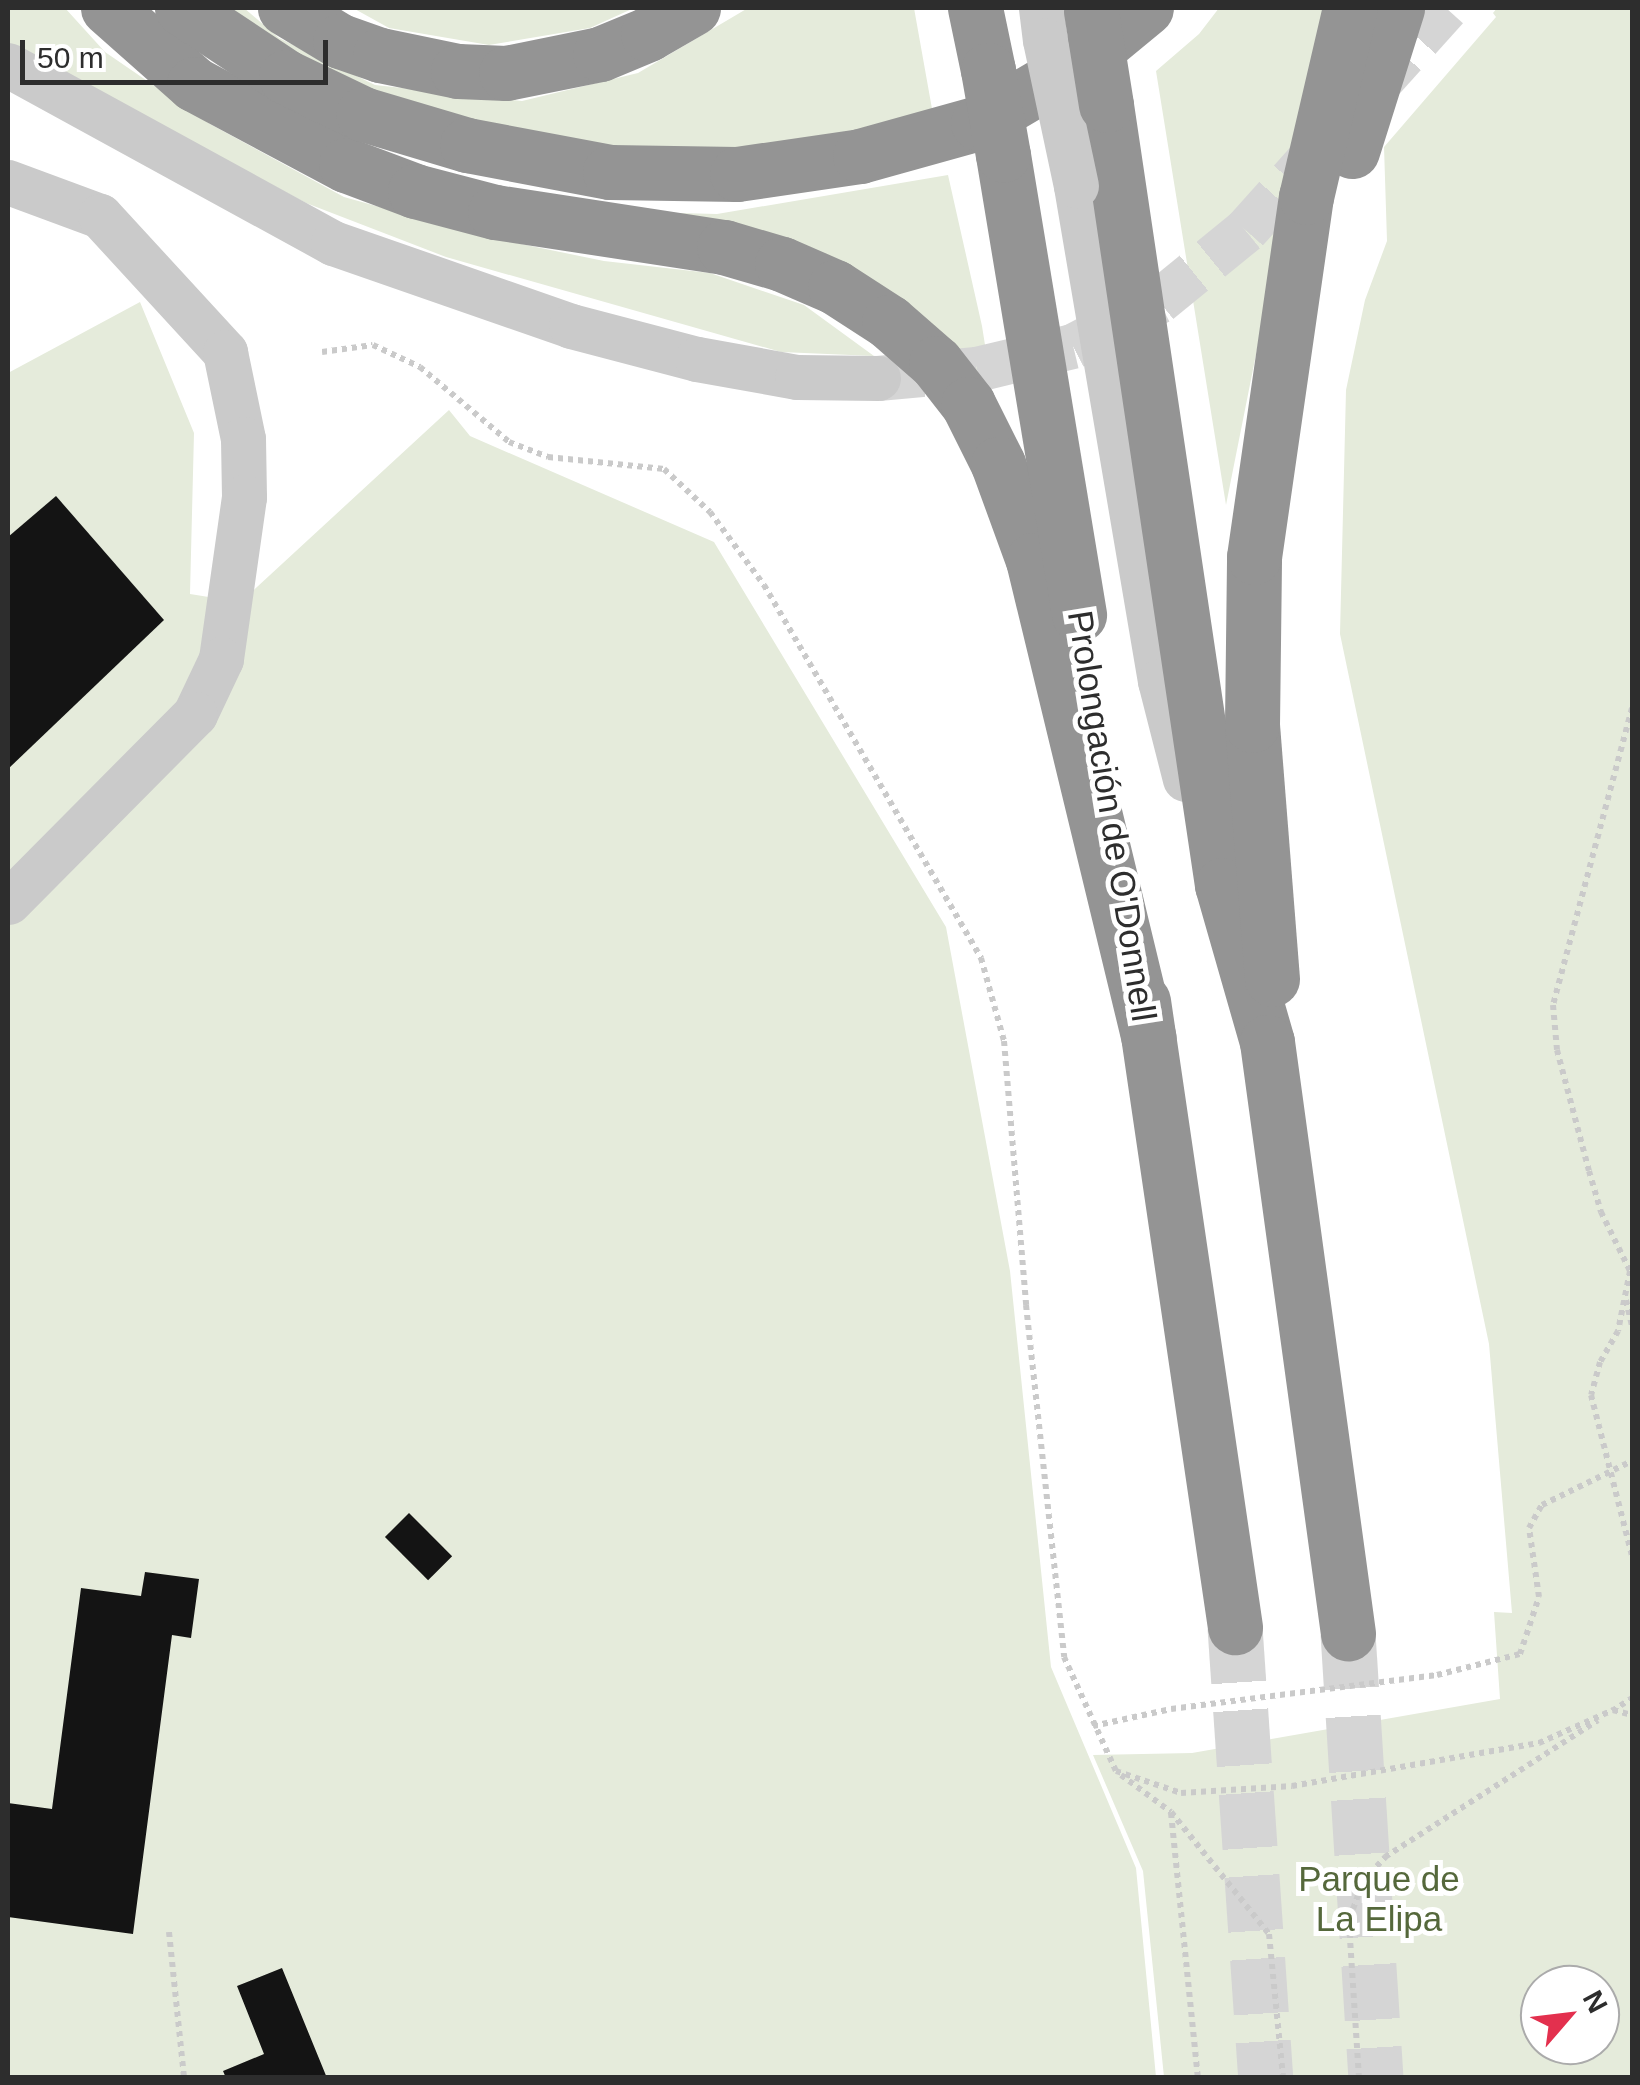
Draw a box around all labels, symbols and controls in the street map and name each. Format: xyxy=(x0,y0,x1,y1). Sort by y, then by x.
scale bar xyxy=(25,20,332,82)
text: 50 m xyxy=(37,41,104,74)
street label: Prolongación de O'Donnell xyxy=(1059,608,1165,1024)
park label: Parque de La Elipa xyxy=(1298,1858,1460,1940)
north arrow xyxy=(1520,1965,1620,2065)
text: N xyxy=(1577,1985,1614,2018)

